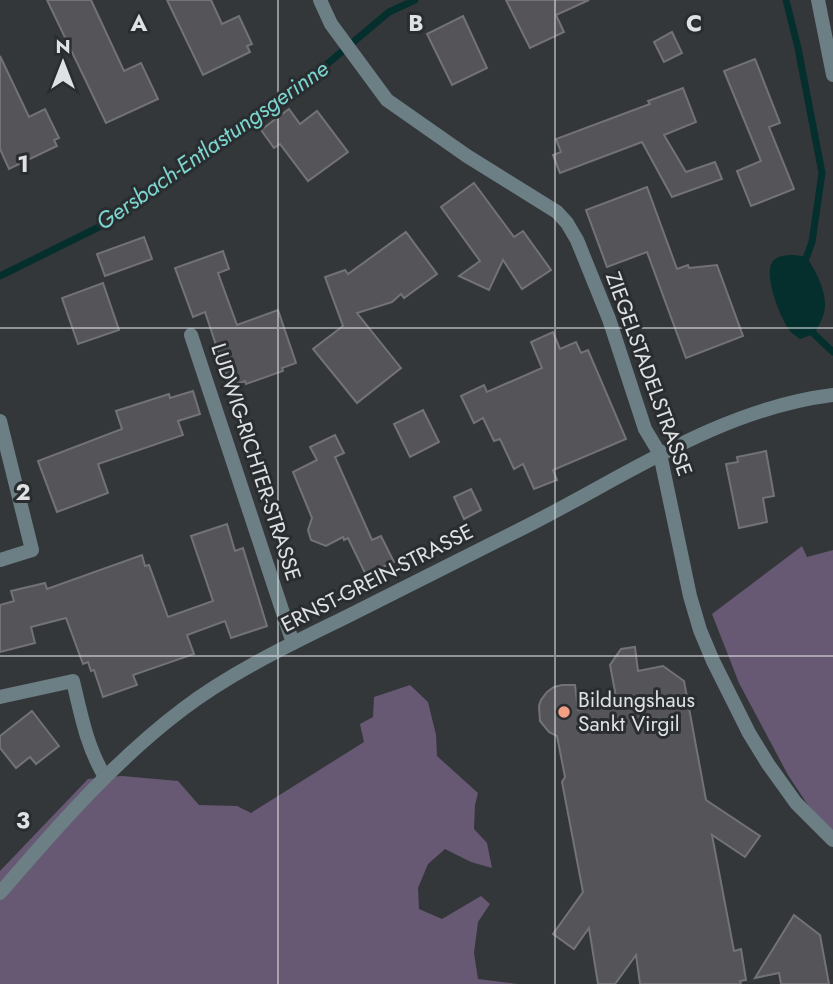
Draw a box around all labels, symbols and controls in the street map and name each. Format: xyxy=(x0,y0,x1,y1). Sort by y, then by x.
text: A xyxy=(130,6,148,40)
text: B xyxy=(408,6,424,40)
text: C xyxy=(686,6,702,40)
north arrow xyxy=(28,28,98,98)
text: N xyxy=(55,33,71,60)
water label: Gersbach-Entlastungsgerinne xyxy=(89,51,336,238)
text: 1 xyxy=(17,147,29,181)
street label: ZIEGELSTADELSTRASSE xyxy=(598,268,700,480)
street label: LUDWIG-RICHTER-STRASSE xyxy=(203,339,309,585)
text: 2 xyxy=(15,475,31,509)
street label: ERNST-GREIN-STRASSE xyxy=(276,516,478,640)
place label: Bildungshaus Sankt Virgil xyxy=(578,685,695,739)
marker: Bildungshaus Sankt Virgil xyxy=(556,704,572,720)
text: 3 xyxy=(16,803,30,837)

